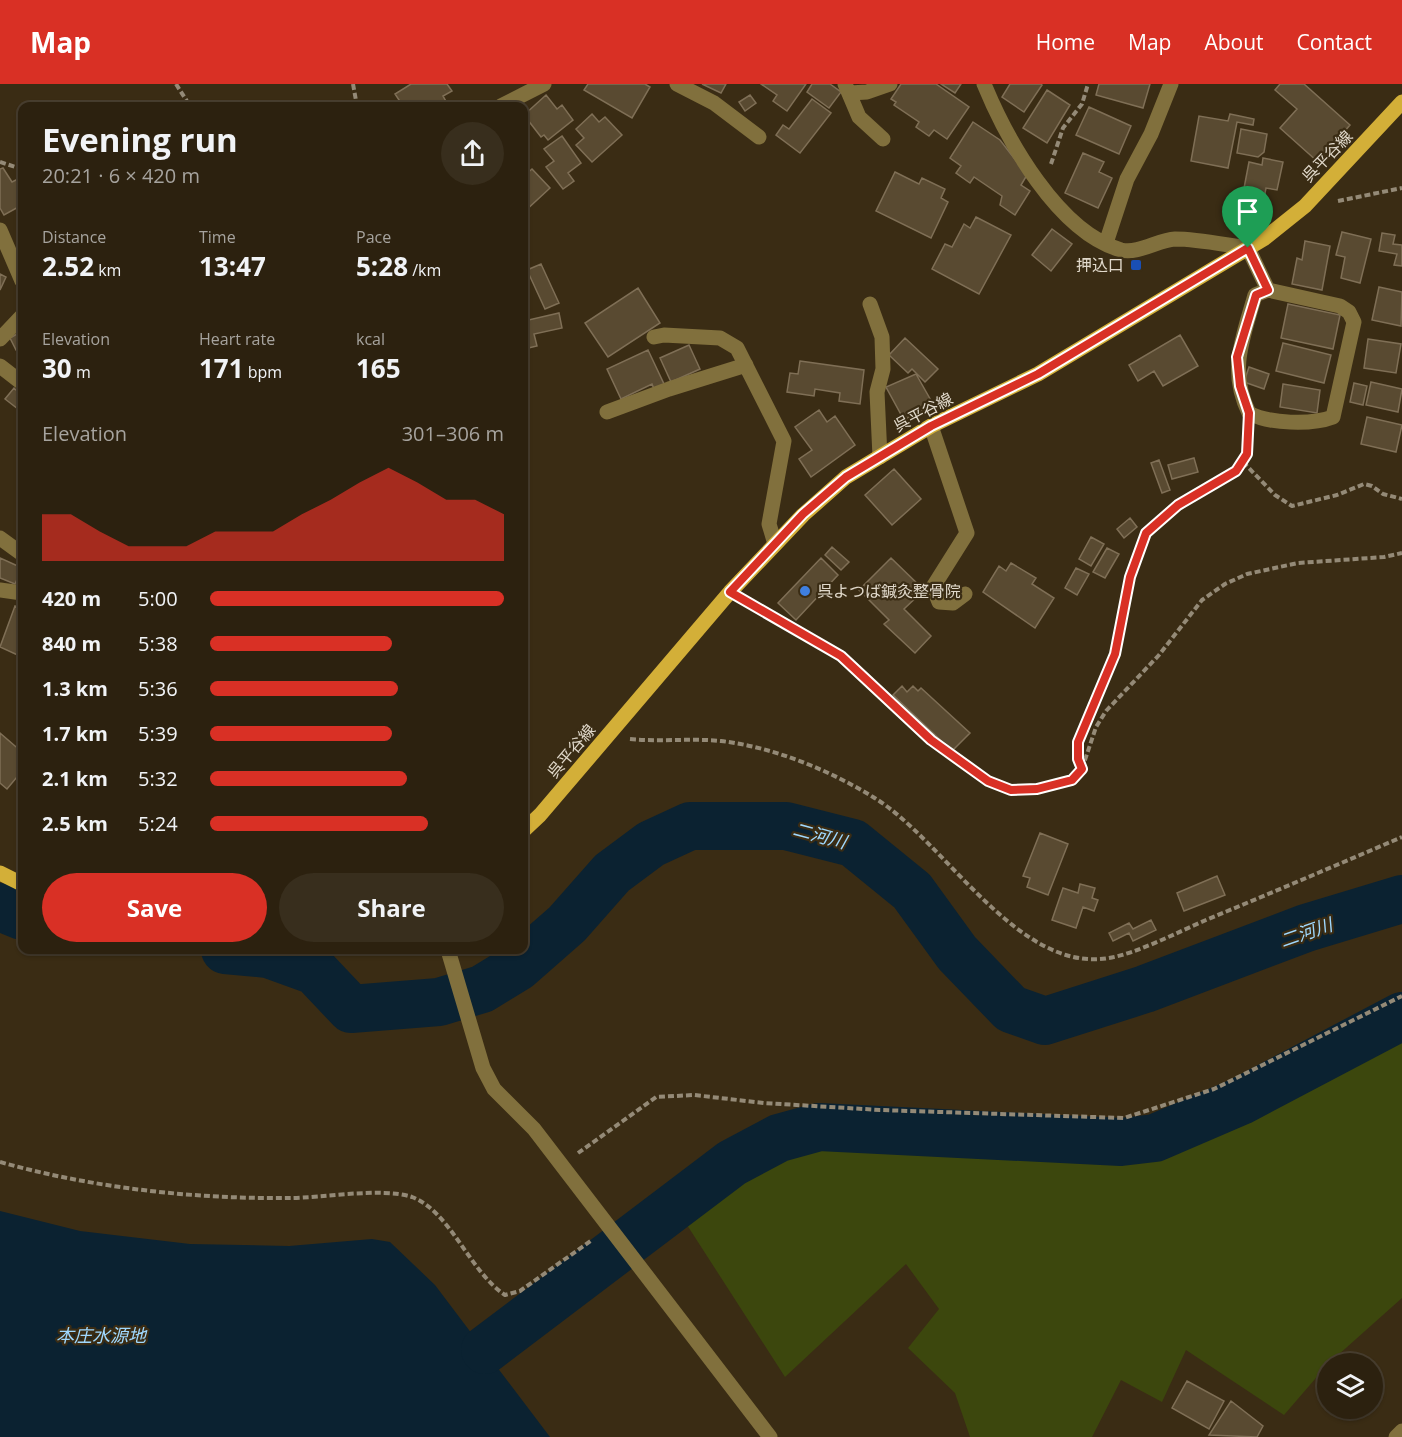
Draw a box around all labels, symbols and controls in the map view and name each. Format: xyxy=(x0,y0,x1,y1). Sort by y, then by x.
text: Map xyxy=(30,23,91,61)
text: Home xyxy=(1036,28,1095,56)
text: Map xyxy=(1128,28,1171,56)
text: About xyxy=(1204,28,1264,56)
text: Contact xyxy=(1297,28,1372,56)
text: Evening run xyxy=(42,117,238,162)
button: share xyxy=(441,122,504,185)
street label: 呉平谷線 xyxy=(1297,125,1357,187)
text: 20:21 · 6 × 420 m xyxy=(42,162,200,189)
pin xyxy=(1222,186,1273,248)
icon: arrive xyxy=(1231,195,1264,228)
text: Distance xyxy=(42,226,106,248)
text: Time xyxy=(199,226,236,248)
text: Pace xyxy=(356,226,391,248)
text: 2.52 xyxy=(42,248,94,284)
text: 13:47 xyxy=(199,248,266,284)
text: 5:28 xyxy=(356,248,408,284)
place label: 押込口 xyxy=(1076,254,1124,276)
marker: 押込口 xyxy=(1129,258,1143,272)
text: km xyxy=(94,259,121,281)
text: /km xyxy=(408,259,441,281)
text: Elevation xyxy=(42,328,110,350)
text: Heart rate xyxy=(199,328,275,350)
text: kcal xyxy=(356,328,385,350)
text: 30 xyxy=(42,350,72,386)
text: 171 xyxy=(199,350,244,386)
text: 165 xyxy=(356,350,401,386)
text: m xyxy=(72,361,91,383)
text: bpm xyxy=(244,361,282,383)
street label: 呉平谷線 xyxy=(890,387,956,437)
text: Elevation xyxy=(42,420,127,447)
text: 301–306 m xyxy=(402,420,504,447)
place label: 呉よつば鍼灸整骨院 xyxy=(817,580,961,602)
marker: 呉よつば鍼灸整骨院 xyxy=(798,584,812,598)
text: 420 m xyxy=(42,585,101,612)
text: 5:00 xyxy=(138,585,178,612)
text: 840 m xyxy=(42,630,101,657)
text: 5:38 xyxy=(138,630,178,657)
text: 1.3 km xyxy=(42,675,108,702)
text: 5:36 xyxy=(138,675,178,702)
street label: 呉平谷線 xyxy=(542,719,600,783)
text: 1.7 km xyxy=(42,720,108,747)
text: 5:39 xyxy=(138,720,178,747)
text: 2.1 km xyxy=(42,765,108,792)
text: 5:32 xyxy=(138,765,178,792)
text: 2.5 km xyxy=(42,810,108,837)
text: 5:24 xyxy=(138,810,178,837)
water label: 二河川 xyxy=(791,816,851,854)
button: Save xyxy=(42,873,267,942)
button: Share xyxy=(279,873,504,942)
water label: 二河川 xyxy=(1277,911,1337,952)
water label: 本庄水源地 xyxy=(56,1323,148,1347)
map controls xyxy=(1317,1353,1383,1419)
button: layers xyxy=(1317,1353,1383,1419)

